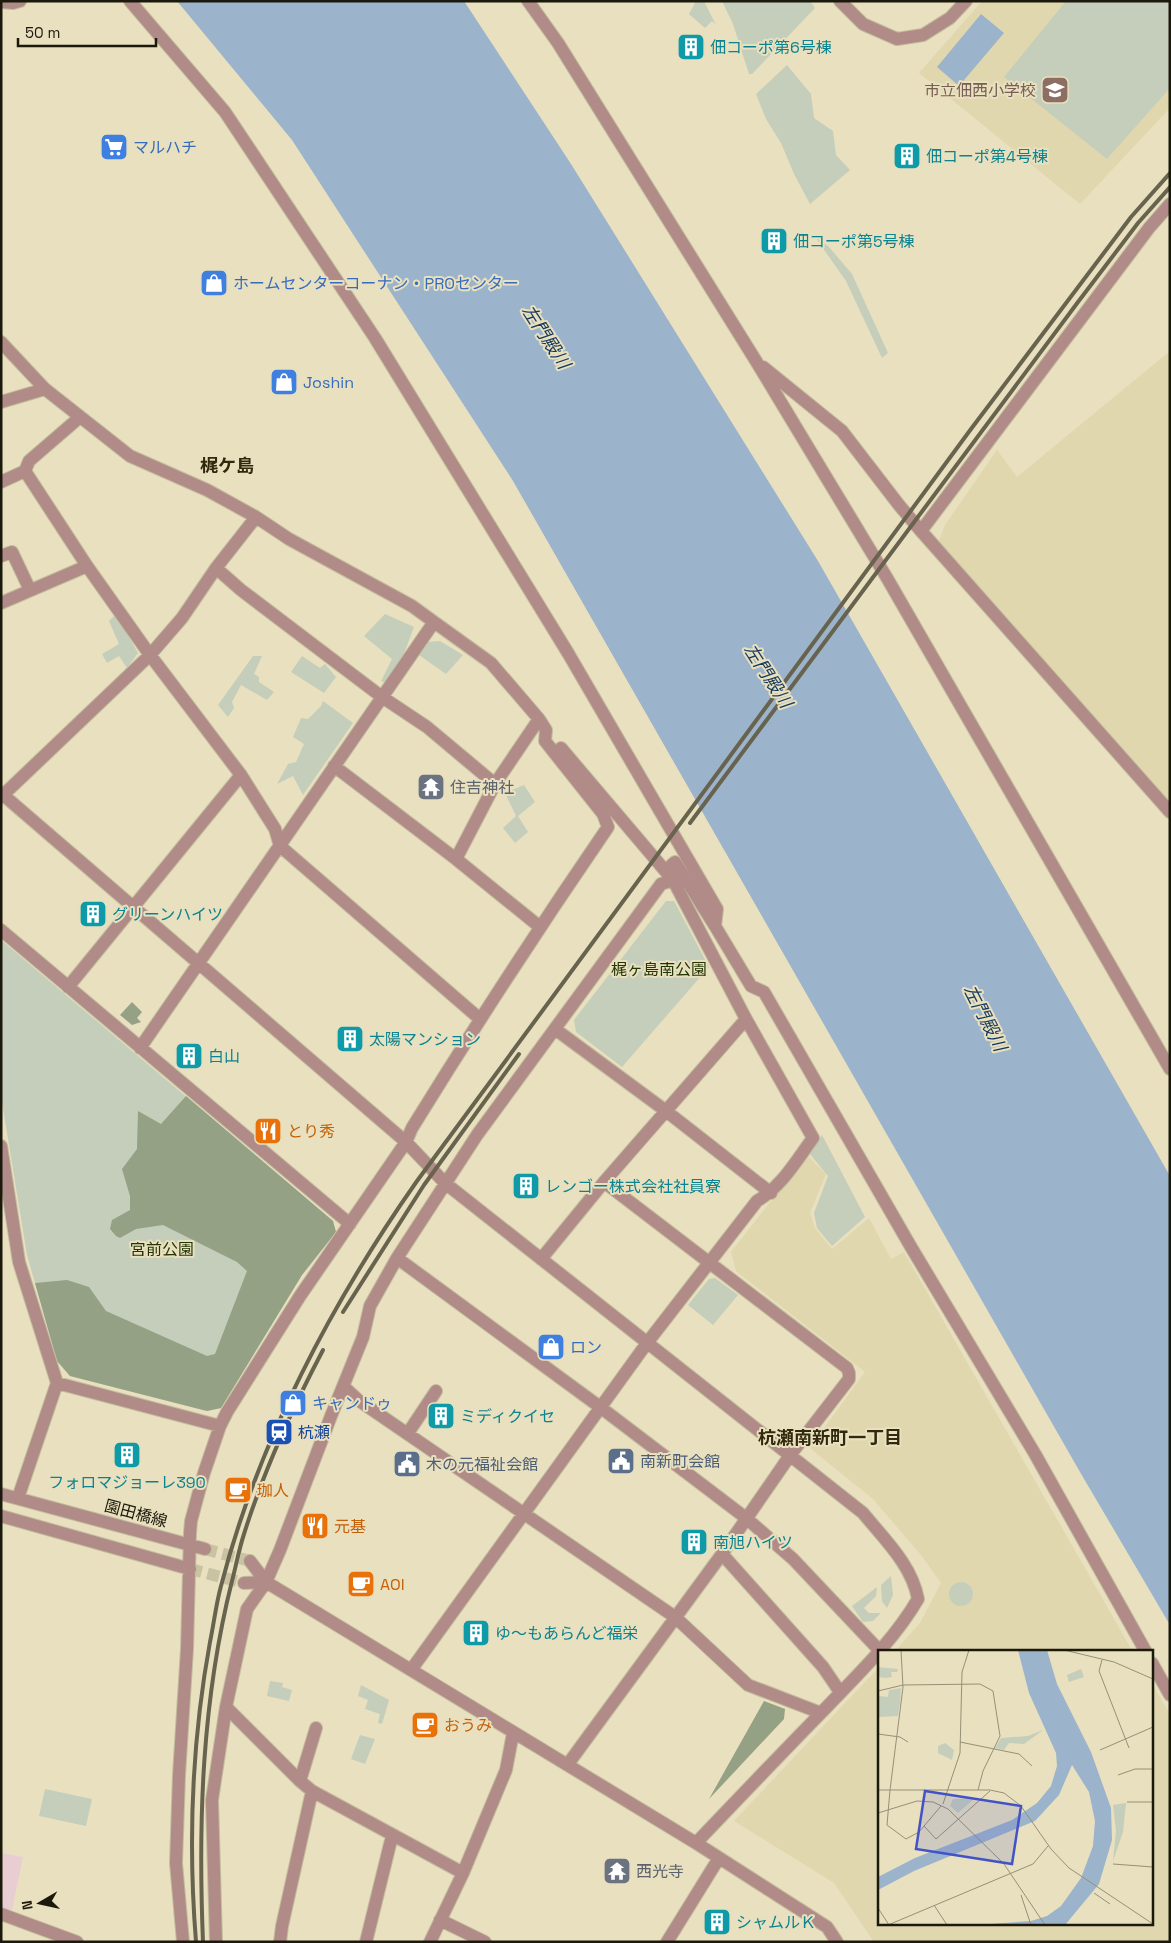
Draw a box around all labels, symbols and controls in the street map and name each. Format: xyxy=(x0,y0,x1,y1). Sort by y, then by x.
scale bar xyxy=(18,15,155,47)
text: 50 m xyxy=(25,23,60,42)
building icon: 佃コーポ第6号棟 xyxy=(676,32,706,62)
place label: 佃コーポ第6号棟 xyxy=(710,37,832,58)
school or university icon: 市立佃西小学校 xyxy=(1040,75,1070,105)
place label: 市立佃西小学校 xyxy=(924,80,1036,101)
supermarket icon: マルハチ xyxy=(99,132,129,162)
place label: マルハチ xyxy=(133,137,197,158)
building icon: 佃コーポ第4号棟 xyxy=(892,141,922,171)
place label: 佃コーポ第4号棟 xyxy=(926,146,1048,167)
building icon: 佃コーポ第5号棟 xyxy=(759,226,789,256)
place label: 佃コーポ第5号棟 xyxy=(793,231,915,252)
shop icon: ホームセンターコーナン・PROセンター xyxy=(199,268,229,298)
place label: ホームセンターコーナン・PROセンター xyxy=(233,273,519,294)
water label: 左門殿川 xyxy=(517,300,577,375)
shop icon: Joshin xyxy=(269,367,299,397)
place label: Joshin xyxy=(303,372,354,393)
district label: 梶ケ島 xyxy=(200,454,254,477)
water label: 左門殿川 xyxy=(739,639,799,714)
temple icon: 住吉神社 xyxy=(416,772,446,802)
place label: 住吉神社 xyxy=(450,777,514,798)
building icon: グリーンハイツ xyxy=(78,899,108,929)
place label: グリーンハイツ xyxy=(112,904,223,925)
park label: 梶ヶ島南公園 xyxy=(611,959,707,980)
water label: 左門殿川 xyxy=(959,980,1013,1057)
building icon: 太陽マンション xyxy=(335,1024,365,1054)
place label: 太陽マンション xyxy=(369,1029,481,1050)
building icon: 白山 xyxy=(174,1041,204,1071)
place label: 白山 xyxy=(208,1046,240,1067)
restaurant icon: とり秀 xyxy=(253,1116,283,1146)
place label: とり秀 xyxy=(287,1121,335,1142)
building icon: レンゴー株式会社社員寮 xyxy=(511,1171,541,1201)
place label: レンゴー株式会社社員寮 xyxy=(545,1176,721,1197)
park label: 宮前公園 xyxy=(130,1239,194,1260)
shop icon: ロン xyxy=(536,1332,566,1362)
place label: ロン xyxy=(570,1337,602,1358)
shop icon: キャンドゥ xyxy=(278,1388,308,1418)
place label: キャンドゥ xyxy=(312,1393,392,1414)
building icon: ミディクイセ xyxy=(426,1401,456,1431)
place label: ミディクイセ xyxy=(460,1406,555,1427)
station icon: 杭瀬 xyxy=(264,1417,294,1447)
place label: 杭瀬 xyxy=(298,1422,330,1443)
district label: 杭瀬南新町一丁目 xyxy=(758,1426,902,1449)
building icon: フォロマジョーレ390 xyxy=(112,1440,142,1470)
public building icon: 南新町会館 xyxy=(606,1446,636,1476)
public building icon: 木の元福祉会館 xyxy=(392,1449,422,1479)
place label: 南新町会館 xyxy=(640,1451,720,1472)
place label: 木の元福祉会館 xyxy=(426,1454,538,1475)
place label: フォロマジョーレ390 xyxy=(48,1472,206,1493)
cafe icon: 珈人 xyxy=(223,1475,253,1505)
place label: 珈人 xyxy=(257,1480,289,1501)
street label: 園田橋線 xyxy=(102,1495,170,1532)
restaurant icon: 元基 xyxy=(300,1511,330,1541)
place label: 元基 xyxy=(334,1516,366,1537)
building icon: 南旭ハイツ xyxy=(679,1527,709,1557)
place label: 南旭ハイツ xyxy=(713,1532,793,1553)
cafe icon: AOI xyxy=(346,1569,376,1599)
place label: AOI xyxy=(380,1574,405,1595)
building icon: ゆ～もあらんど福栄 xyxy=(461,1618,491,1648)
place label: ゆ～もあらんど福栄 xyxy=(495,1623,639,1644)
inset map xyxy=(878,1650,1154,1926)
cafe icon: おうみ xyxy=(410,1710,440,1740)
place label: おうみ xyxy=(444,1715,492,1736)
temple icon: 西光寺 xyxy=(602,1856,632,1886)
place label: 西光寺 xyxy=(636,1861,684,1882)
north arrow xyxy=(15,1878,65,1928)
text: N xyxy=(18,1899,37,1911)
building icon: シャムルＫ xyxy=(702,1907,732,1937)
place label: シャムルＫ xyxy=(736,1912,816,1933)

